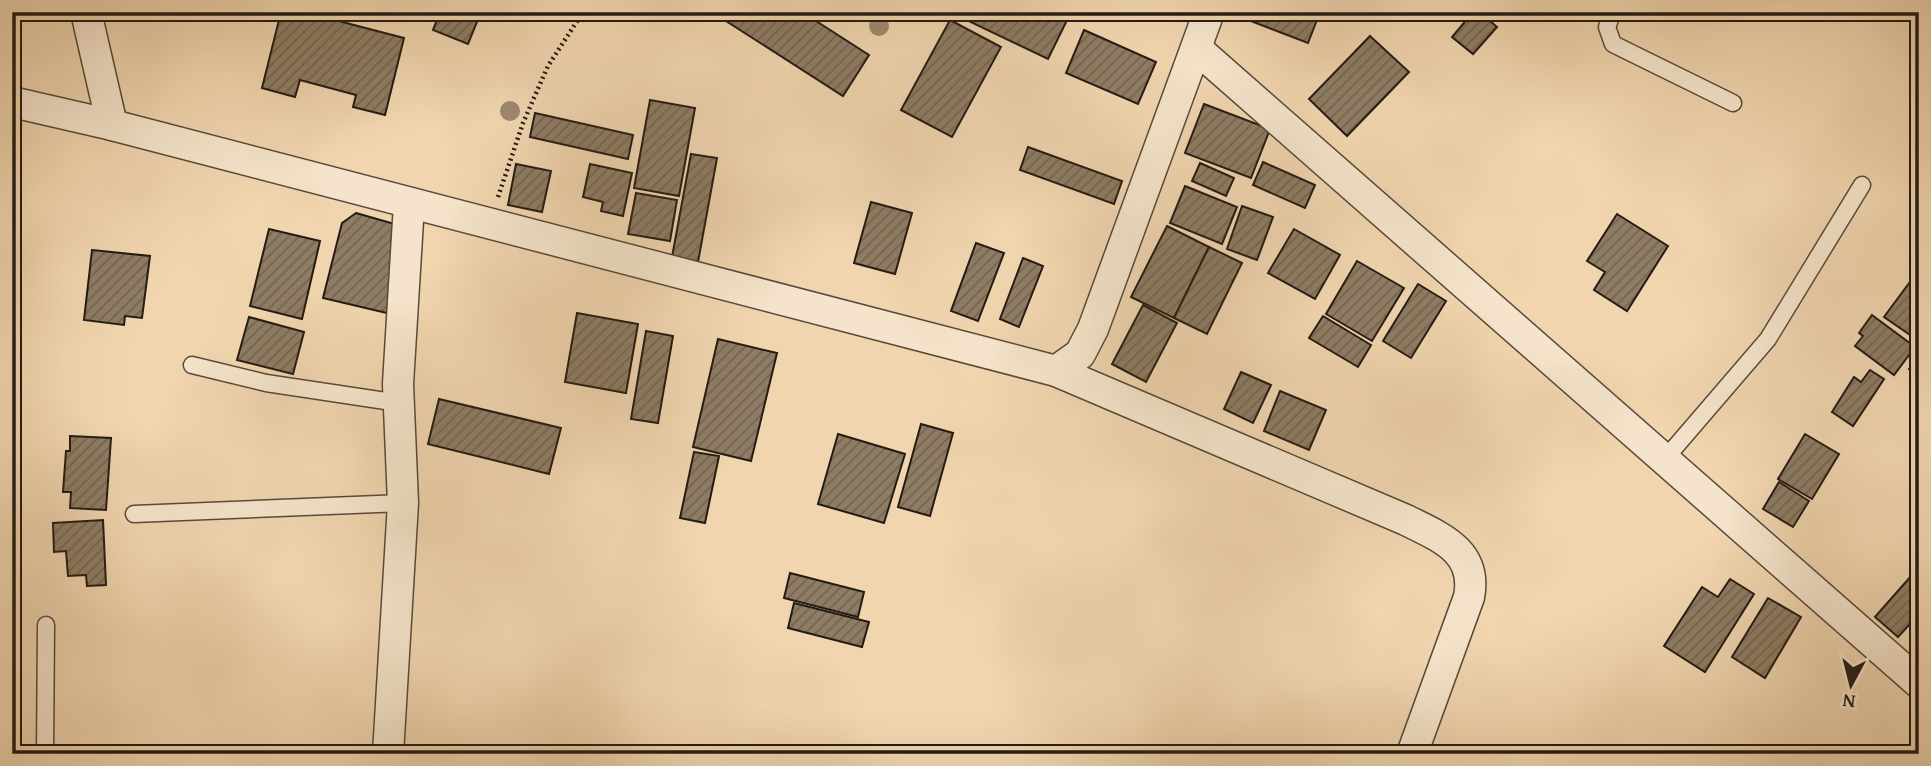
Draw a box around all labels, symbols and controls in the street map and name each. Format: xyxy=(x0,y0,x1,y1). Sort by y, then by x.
north arrow xyxy=(1815,650,1885,720)
text: N xyxy=(1841,687,1857,717)

